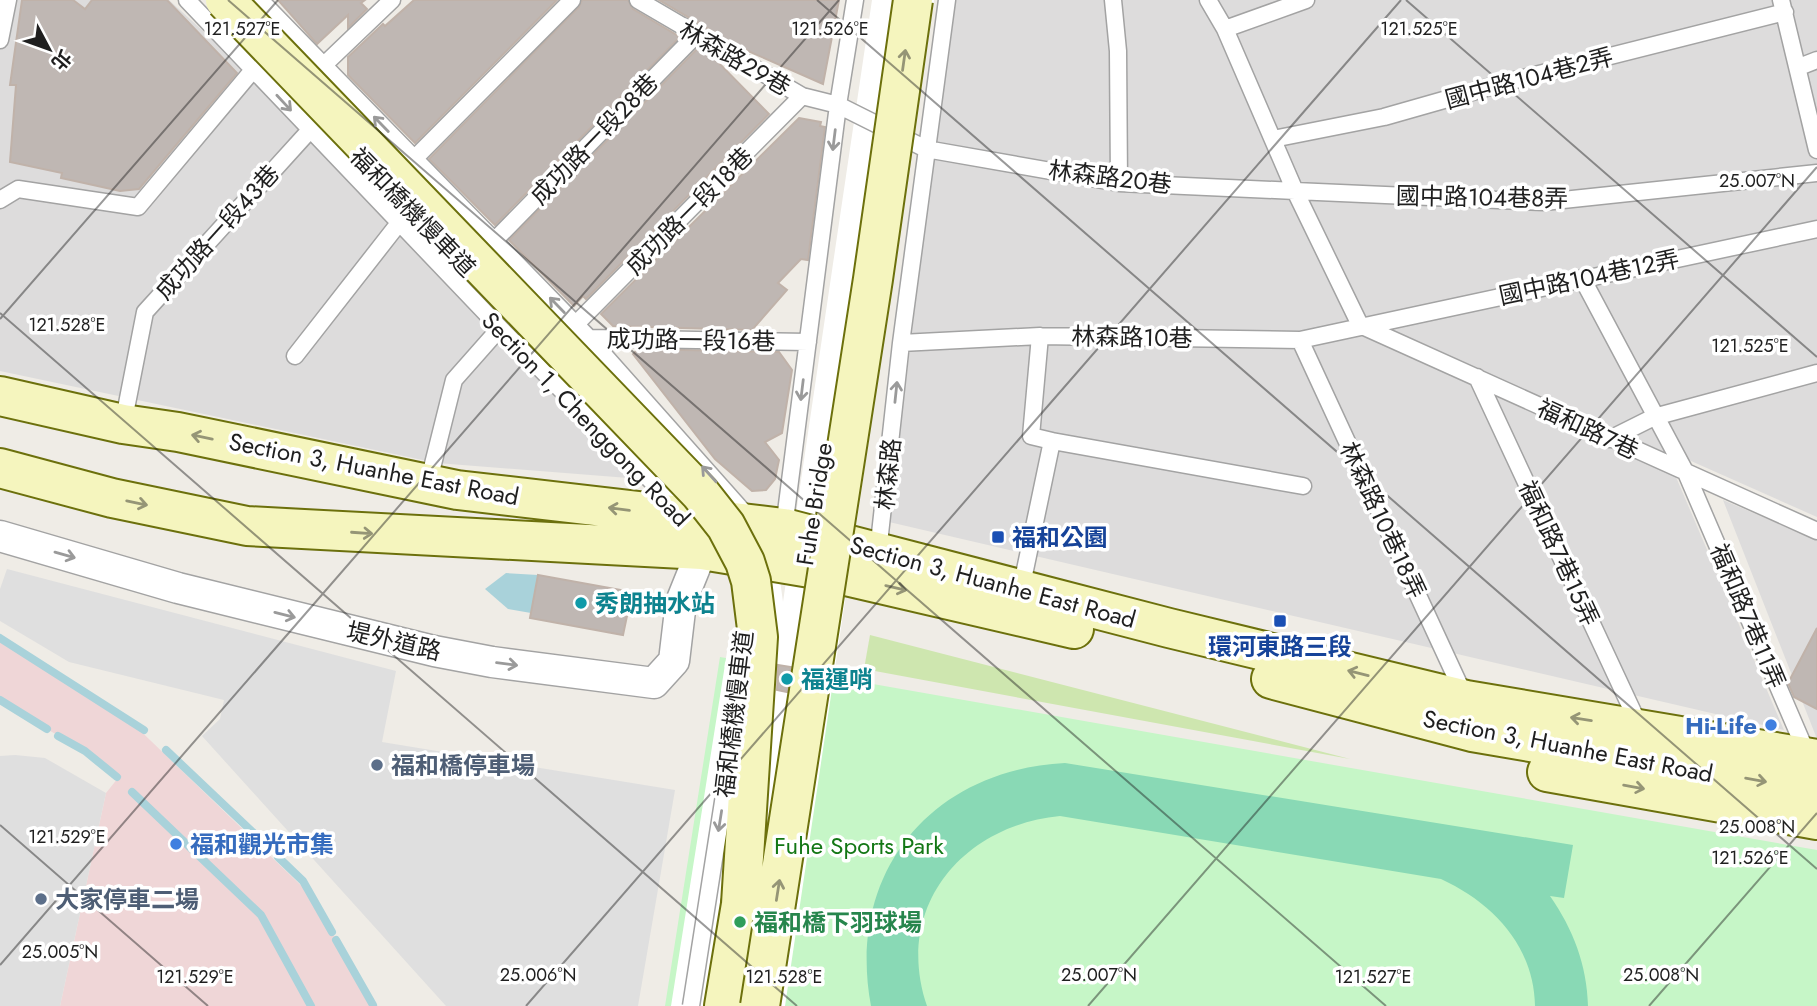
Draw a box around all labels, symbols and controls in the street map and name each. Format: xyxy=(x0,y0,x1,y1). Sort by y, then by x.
street label: 林森路29巷 xyxy=(673,12,797,104)
north arrow xyxy=(14,14,84,84)
text: 121.527°E xyxy=(204,16,280,42)
text: 121.526°E xyxy=(791,16,869,42)
text: 121.525°E xyxy=(1380,16,1458,42)
street label: 國中路104巷2弄 xyxy=(1441,39,1617,117)
text: 北 xyxy=(45,44,78,76)
one-way arrow xyxy=(898,49,911,72)
street label: 成功路一段28巷 xyxy=(522,65,666,213)
one-way arrow xyxy=(276,94,293,111)
one-way arrow xyxy=(373,116,390,133)
one-way arrow xyxy=(827,128,840,151)
street label: 福和橋機慢車道 xyxy=(342,139,484,285)
street label: 成功路一段18巷 xyxy=(617,139,761,283)
street label: 林森路20巷 xyxy=(1046,152,1174,202)
street label: 成功路一段43巷 xyxy=(147,157,287,307)
text: 25.007°N xyxy=(1719,168,1795,194)
street label: 國中路104巷8弄 xyxy=(1396,178,1568,216)
street label: 國中路104巷12弄 xyxy=(1496,241,1682,313)
one-way arrow xyxy=(548,297,565,314)
street label: Section 1, Chenggong Road xyxy=(474,304,698,534)
text: 121.528°E xyxy=(29,312,105,338)
street label: 林森路10巷 xyxy=(1071,318,1193,356)
street label: 成功路一段16巷 xyxy=(606,321,776,359)
text: 121.525°E xyxy=(1711,333,1789,359)
one-way arrow xyxy=(795,378,808,401)
one-way arrow xyxy=(890,381,903,404)
street label: 福和路7巷 xyxy=(1531,390,1645,468)
street label: Section 3, Huanhe East Road xyxy=(226,424,522,514)
one-way arrow xyxy=(191,429,214,443)
street label: 林森路 xyxy=(867,436,909,512)
street label: 林森路10巷18弄 xyxy=(1331,436,1435,604)
street label: Fuhe Bridge xyxy=(787,440,841,568)
one-way arrow xyxy=(701,466,718,483)
street label: 福和路7巷15弄 xyxy=(1510,474,1608,632)
one-way arrow xyxy=(125,497,148,511)
one-way arrow xyxy=(608,502,631,515)
place label: 福和公園 xyxy=(1012,520,1108,555)
one-way arrow xyxy=(350,527,373,540)
street label: Section 3, Huanhe East Road xyxy=(846,527,1140,637)
marker: 福和公園 xyxy=(990,529,1006,545)
street label: 福和路7巷11弄 xyxy=(1702,538,1794,694)
one-way arrow xyxy=(54,550,76,563)
one-way arrow xyxy=(884,582,907,595)
place label: 秀朗抽水站 xyxy=(595,586,715,621)
marker: 秀朗抽水站 xyxy=(573,595,589,611)
one-way arrow xyxy=(273,608,296,622)
street label: 堤外道路 xyxy=(343,613,445,669)
marker: 環河東路三段 xyxy=(1272,613,1288,629)
street label: 福和橋機慢車道 xyxy=(706,628,762,800)
place label: 環河東路三段 xyxy=(1208,629,1352,664)
one-way arrow xyxy=(495,658,518,671)
place label: 福運哨 xyxy=(801,662,873,697)
one-way arrow xyxy=(1347,666,1370,679)
marker: 福運哨 xyxy=(779,671,795,687)
street label: Section 3, Huanhe East Road xyxy=(1420,701,1716,791)
place label: Hi-Life xyxy=(1685,708,1757,743)
one-way arrow xyxy=(1570,712,1592,725)
marker: Hi-Life xyxy=(1763,717,1779,733)
place label: 福和橋停車場 xyxy=(391,748,535,783)
marker: 福和橋停車場 xyxy=(369,757,385,773)
one-way arrow xyxy=(1744,774,1767,787)
one-way arrow xyxy=(1622,781,1645,795)
one-way arrow xyxy=(713,809,726,832)
text: 25.008°N xyxy=(1719,814,1795,840)
text: 121.529°E xyxy=(28,824,106,850)
place label: 福和觀光市集 xyxy=(190,827,334,862)
park label: Fuhe Sports Park xyxy=(774,828,944,863)
marker: 福和觀光市集 xyxy=(168,836,184,852)
text: 121.526°E xyxy=(1711,845,1789,871)
one-way arrow xyxy=(772,879,785,902)
place label: 大家停車二場 xyxy=(55,882,199,917)
marker: 大家停車二場 xyxy=(33,891,49,907)
place label: 福和橋下羽球場 xyxy=(754,905,922,940)
marker: 福和橋下羽球場 xyxy=(732,914,748,930)
text: 25.005°N xyxy=(22,939,98,965)
text: 25.006°N xyxy=(500,962,576,988)
text: 25.007°N xyxy=(1061,962,1137,988)
text: 25.008°N xyxy=(1623,962,1699,988)
text: 121.529°E xyxy=(156,964,234,990)
text: 121.528°E xyxy=(746,964,822,990)
text: 121.527°E xyxy=(1335,964,1411,990)

